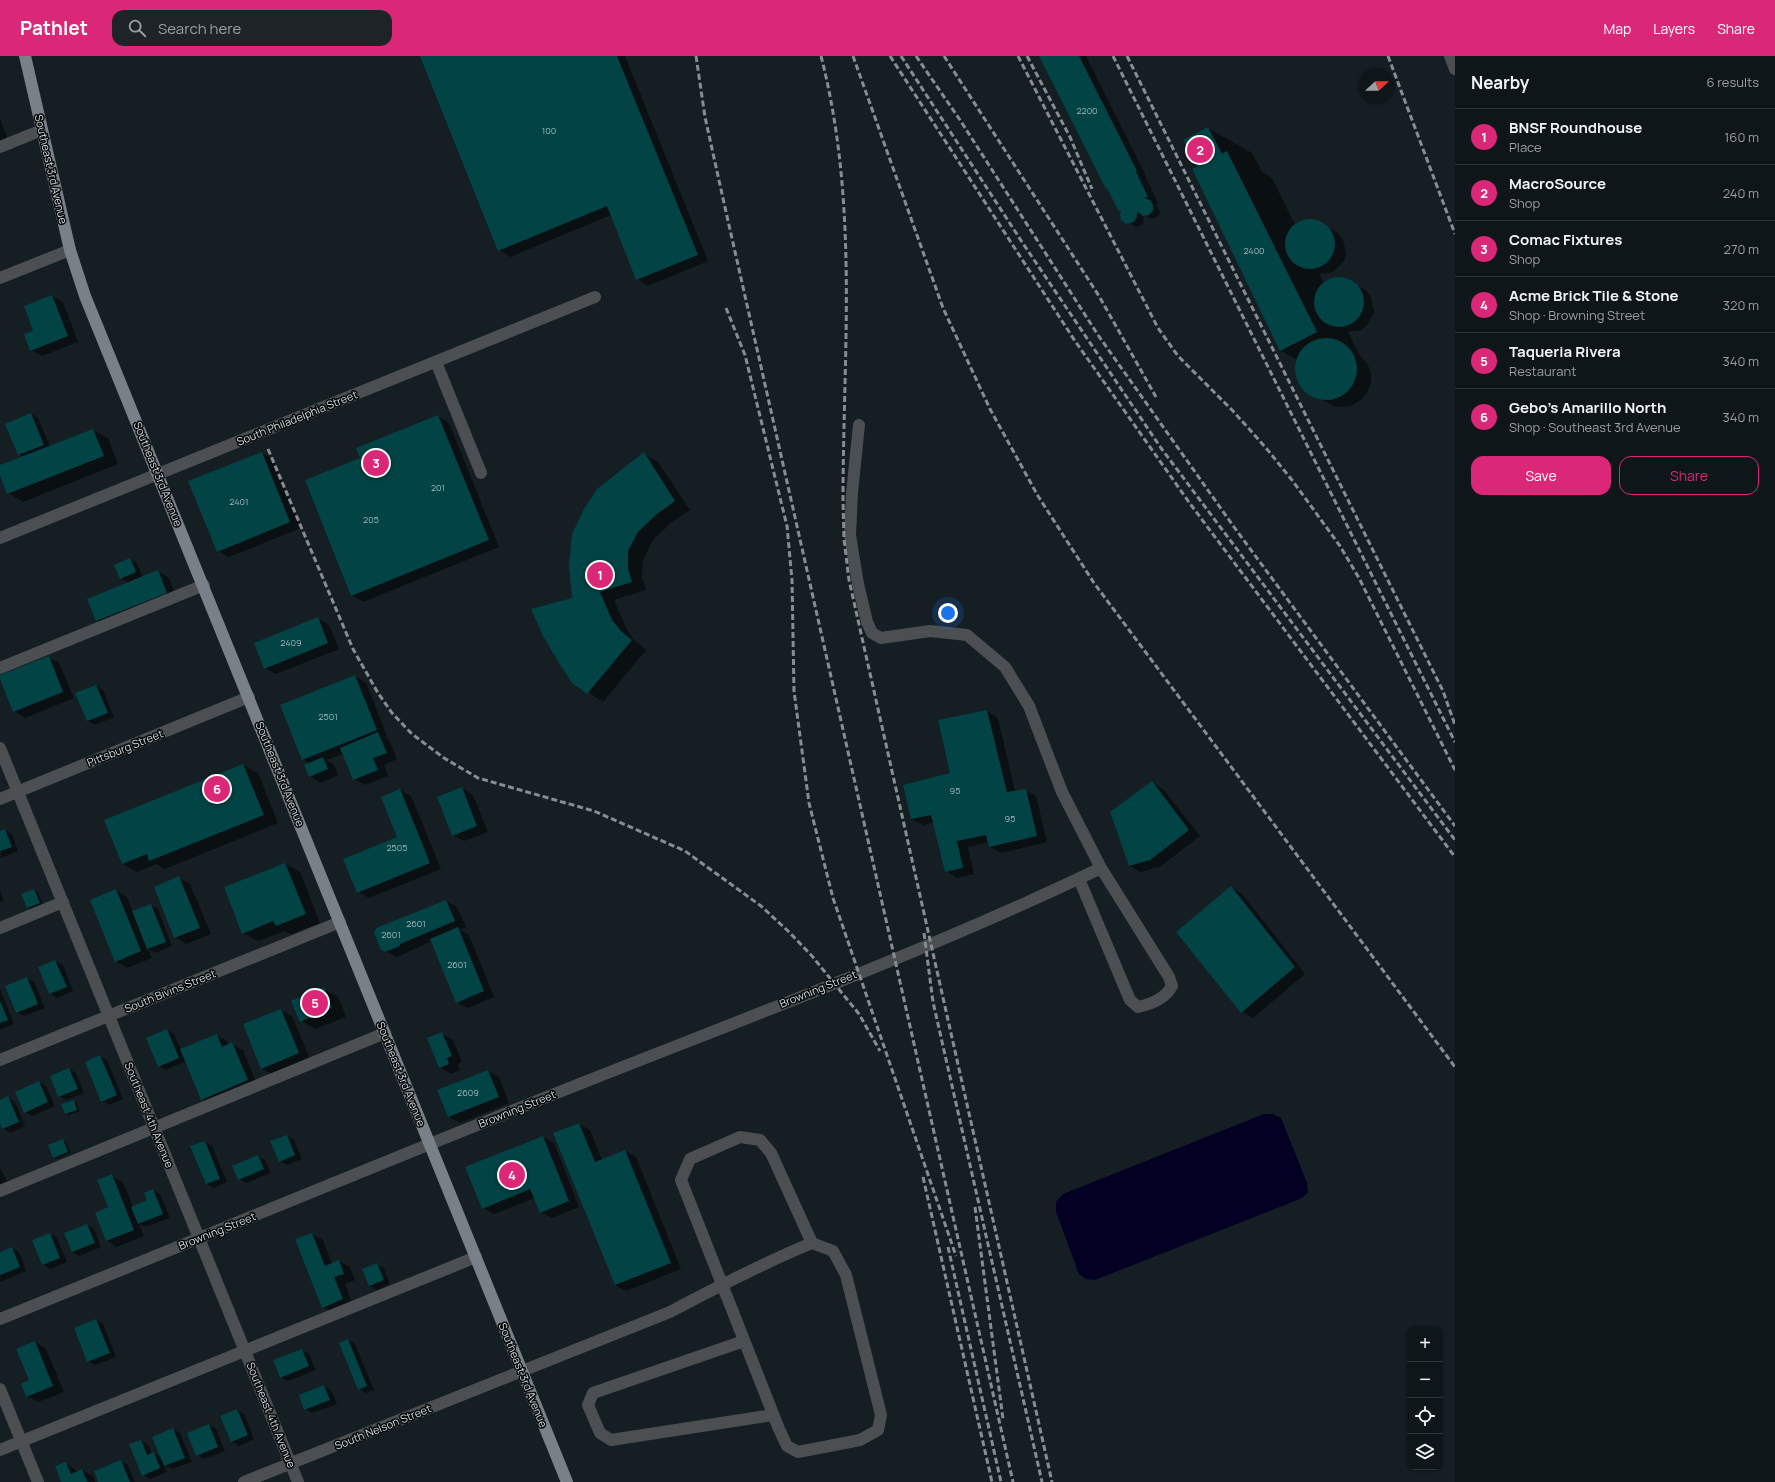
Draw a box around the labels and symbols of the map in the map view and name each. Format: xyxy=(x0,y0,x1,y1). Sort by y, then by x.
north arrow xyxy=(1359,68,1395,104)
house number: 2200 xyxy=(1076,104,1098,117)
street label: Southeast 3rd Avenue xyxy=(32,113,72,226)
house number: 100 xyxy=(542,124,556,137)
pin: 2 xyxy=(1187,135,1213,165)
house number: 2400 xyxy=(1243,244,1265,257)
street label: South Philadelphia Street xyxy=(234,386,359,449)
street label: Southeast 3rd Avenue xyxy=(131,419,187,529)
pin: 3 xyxy=(363,448,389,478)
house number: 201 xyxy=(431,481,445,494)
house number: 2401 xyxy=(229,495,249,508)
house number: 205 xyxy=(363,513,379,526)
pin: 1 xyxy=(587,560,613,590)
your location xyxy=(938,603,958,623)
house number: 2409 xyxy=(280,636,302,649)
house number: 2501 xyxy=(318,710,338,723)
street label: Southeast 3rd Avenue xyxy=(253,719,309,829)
street label: Pittsburg Street xyxy=(84,725,165,770)
pin: 6 xyxy=(204,774,230,804)
house number: 95 xyxy=(950,784,960,797)
house number: 95 xyxy=(1005,812,1015,825)
house number: 2505 xyxy=(386,841,408,854)
house number: 2601 xyxy=(406,917,426,930)
house number: 2601 xyxy=(381,928,401,941)
house number: 2601 xyxy=(447,958,467,971)
street label: South Bivins Street xyxy=(122,965,218,1016)
street label: Browning Street xyxy=(777,966,859,1011)
pin: 5 xyxy=(302,988,328,1018)
street label: Southeast 3rd Avenue xyxy=(374,1019,430,1129)
street label: Southeast 4th Avenue xyxy=(121,1060,178,1170)
house number: 2609 xyxy=(457,1086,479,1099)
street label: Browning Street xyxy=(476,1086,558,1131)
pin: 4 xyxy=(499,1160,525,1190)
street label: Browning Street xyxy=(176,1208,258,1253)
street label: Southeast 3rd Avenue xyxy=(496,1320,552,1430)
street label: Southeast 4th Avenue xyxy=(243,1360,300,1470)
street label: South Nelson Street xyxy=(332,1400,433,1453)

